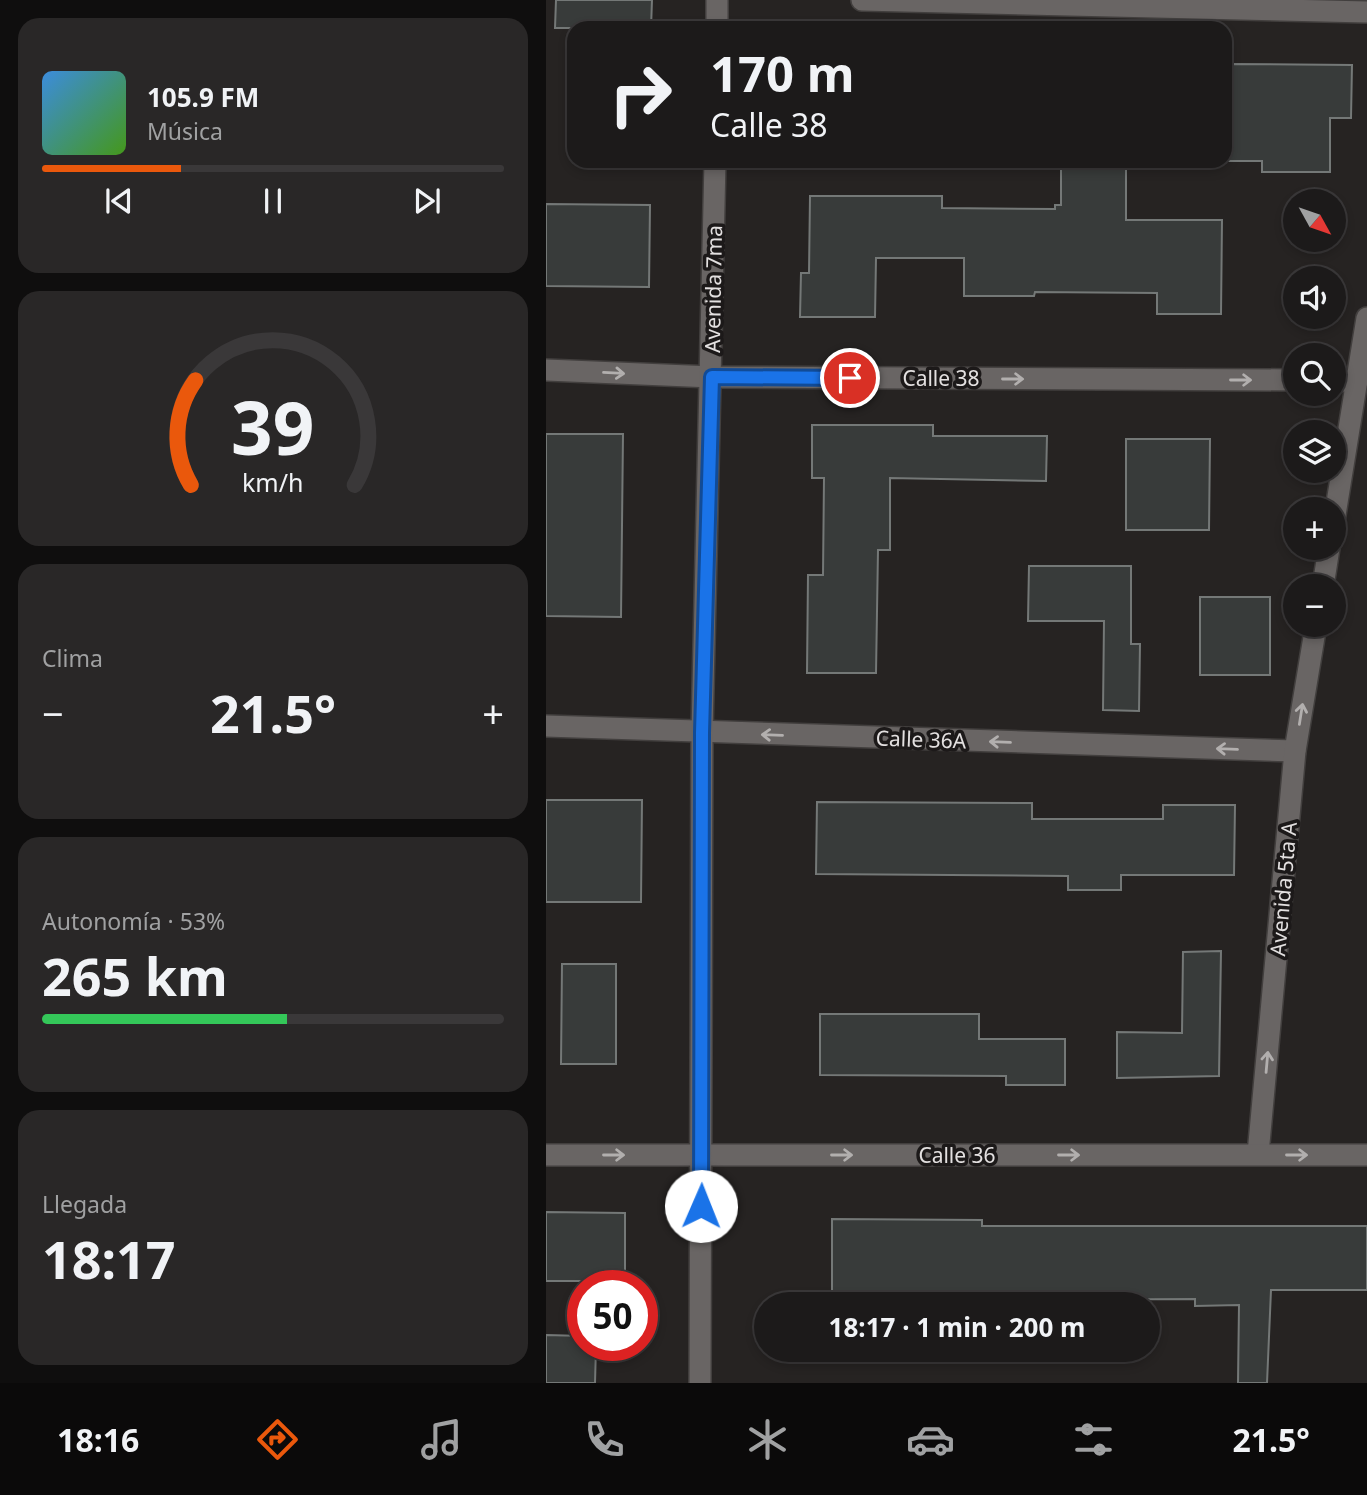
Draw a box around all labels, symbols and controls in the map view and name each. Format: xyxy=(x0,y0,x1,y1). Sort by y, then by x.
text: 170 m xyxy=(710,40,855,106)
icon: right xyxy=(595,49,686,140)
text: 105.9 FM xyxy=(147,79,259,115)
text: Calle 38 xyxy=(710,103,828,146)
text: Música xyxy=(147,115,223,147)
icon: previous xyxy=(100,182,138,220)
icon: pause xyxy=(254,182,292,220)
icon: next xyxy=(408,182,446,220)
north arrow xyxy=(1283,189,1346,252)
map controls xyxy=(1283,189,1346,637)
street label: Avenida 7ma xyxy=(698,225,728,353)
button: sound xyxy=(1283,266,1346,329)
button: search xyxy=(1283,343,1346,406)
pin xyxy=(820,348,880,408)
icon: arrive xyxy=(831,359,869,397)
street label: Calle 38 xyxy=(902,364,980,392)
one-way arrow xyxy=(602,366,625,379)
one-way arrow xyxy=(1001,372,1024,386)
one-way arrow xyxy=(1229,373,1252,387)
text: 39 xyxy=(231,377,315,476)
button: layers xyxy=(1283,420,1346,483)
text: km/h xyxy=(242,464,304,498)
button: + xyxy=(1283,497,1346,560)
button: − xyxy=(1283,574,1346,637)
text: Clima xyxy=(42,642,103,674)
text: 21.5° xyxy=(210,677,336,748)
text: − xyxy=(42,687,64,739)
text: + xyxy=(482,687,504,739)
one-way arrow xyxy=(1295,703,1308,726)
street label: Calle 36A xyxy=(875,723,967,755)
one-way arrow xyxy=(761,728,784,742)
one-way arrow xyxy=(989,735,1012,748)
one-way arrow xyxy=(1216,742,1239,755)
street label: Avenida 5ta A xyxy=(1263,820,1303,957)
text: Autonomía · 53% xyxy=(42,905,225,937)
text: 265 km xyxy=(42,940,228,1011)
one-way arrow xyxy=(1261,1051,1274,1074)
street label: Calle 36 xyxy=(918,1141,996,1169)
one-way arrow xyxy=(602,1148,625,1162)
one-way arrow xyxy=(830,1148,853,1162)
one-way arrow xyxy=(1057,1148,1080,1162)
one-way arrow xyxy=(1285,1148,1308,1162)
position arrow xyxy=(664,1169,738,1243)
text: Llegada xyxy=(42,1188,127,1220)
text: 18:17 xyxy=(42,1223,176,1294)
speed limit sign: 50 xyxy=(567,1270,658,1361)
text: 18:17 · 1 min · 200 m xyxy=(829,1309,1085,1345)
icon: directions xyxy=(253,1415,302,1464)
icon: music xyxy=(417,1415,466,1464)
icon: phone xyxy=(580,1415,629,1464)
icon: climate xyxy=(743,1415,792,1464)
icon: car xyxy=(906,1415,955,1464)
icon: filters xyxy=(1069,1415,1118,1464)
text: 18:16 xyxy=(57,1418,139,1461)
text: 21.5° xyxy=(1232,1418,1310,1461)

